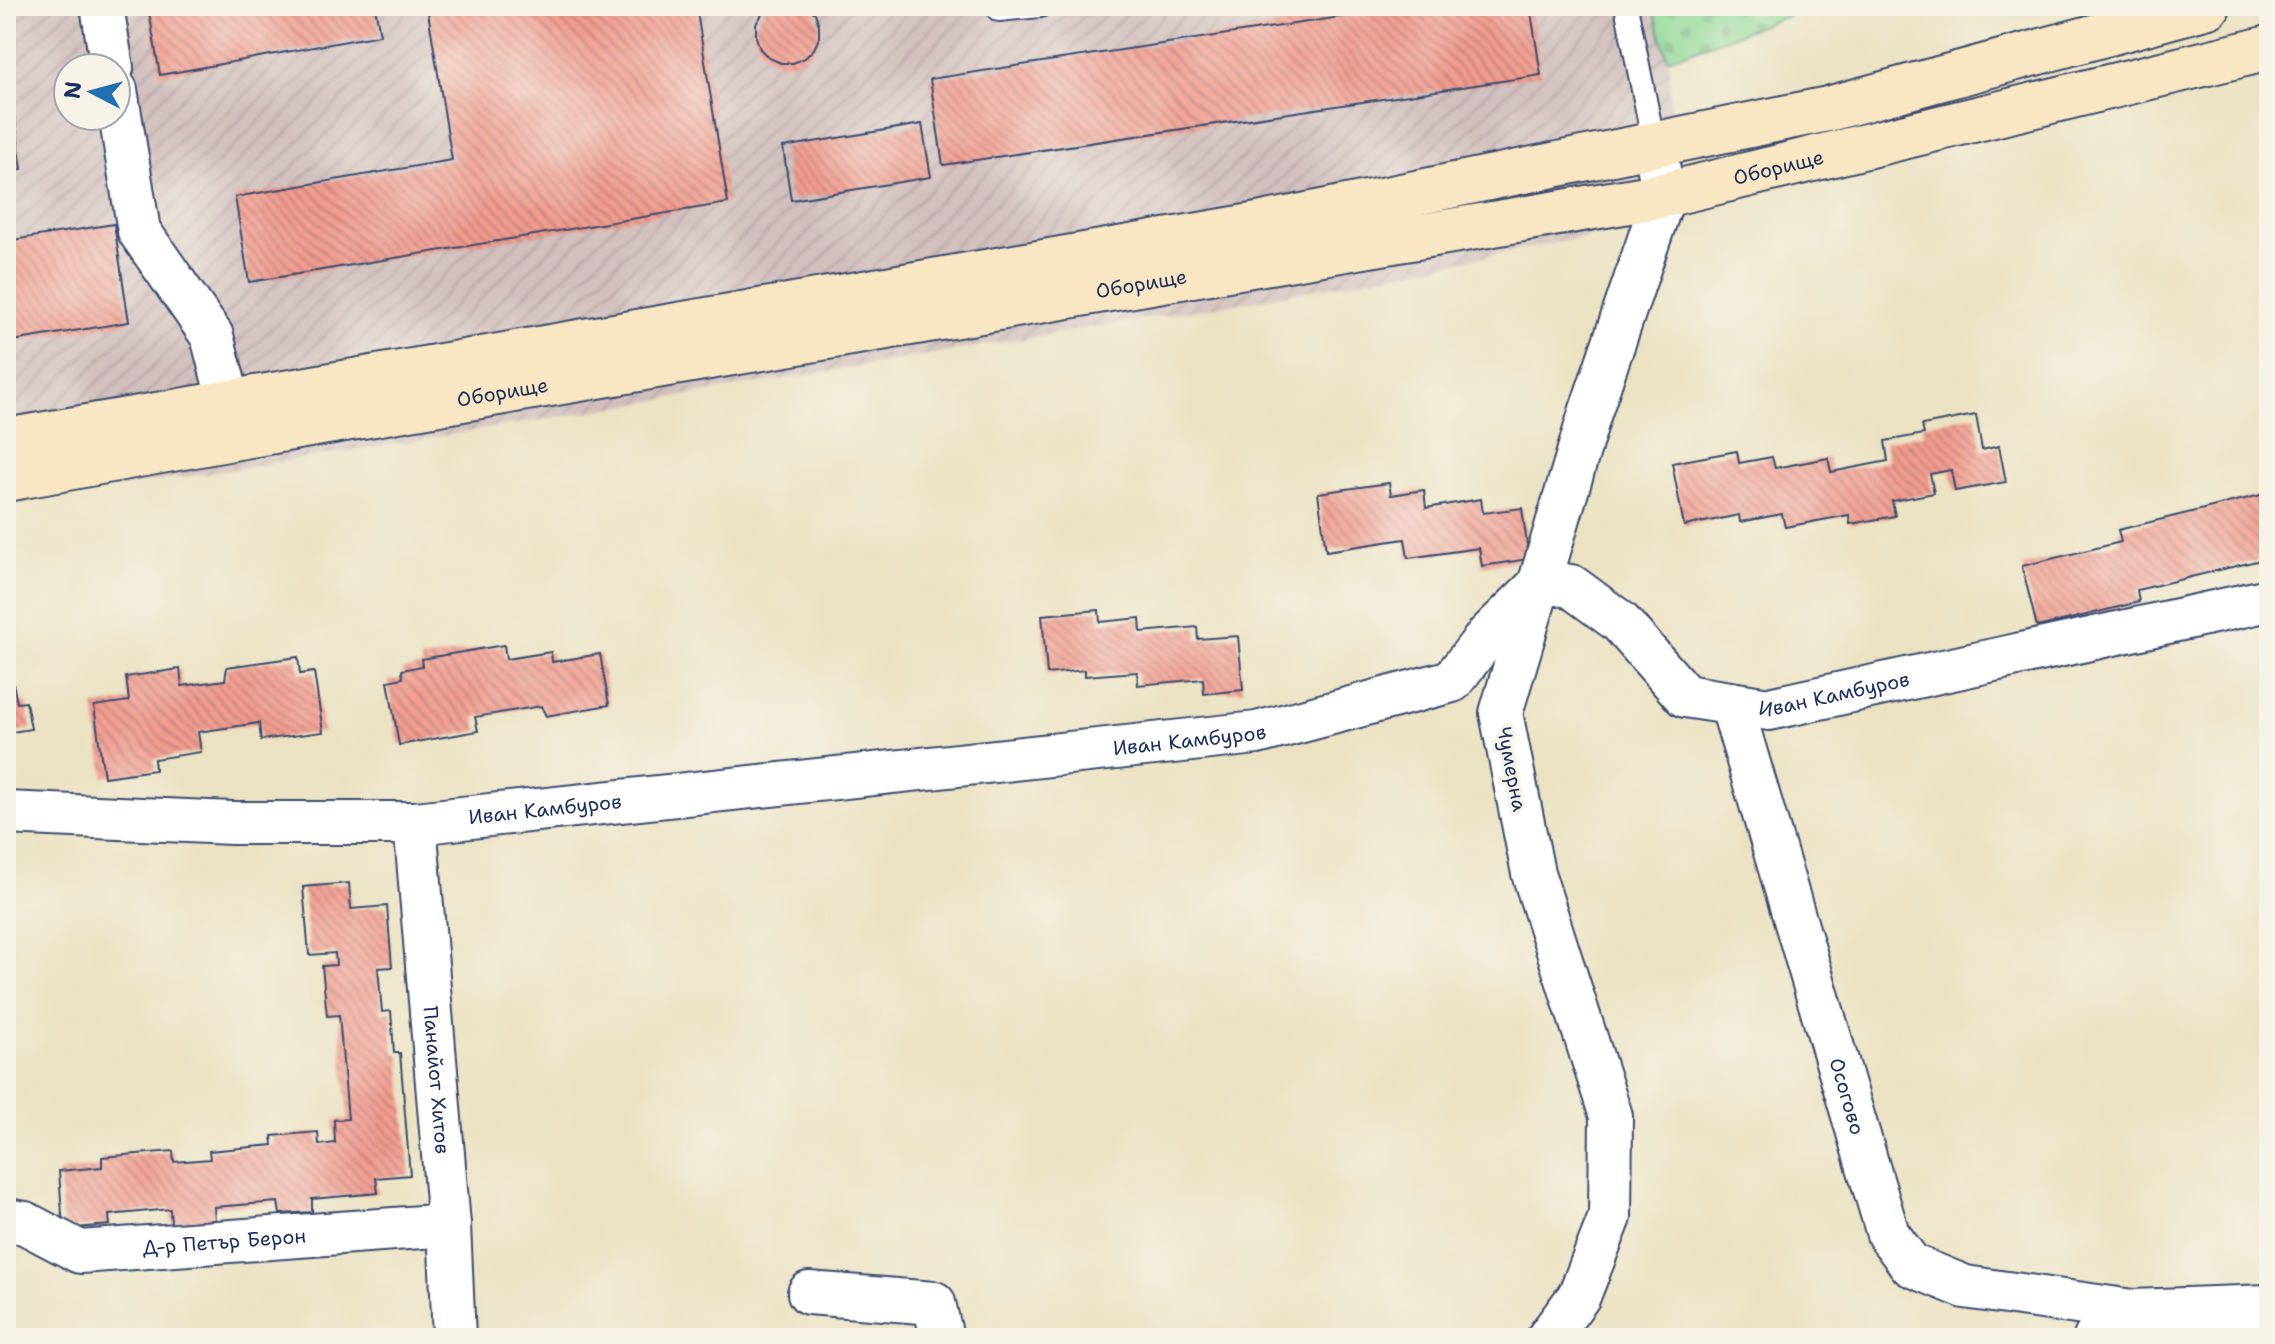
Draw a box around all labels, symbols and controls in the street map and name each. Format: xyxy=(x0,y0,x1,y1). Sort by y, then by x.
north arrow xyxy=(52,52,132,132)
text: N xyxy=(57,80,88,100)
street label: Оборище xyxy=(1731,144,1826,191)
street label: Оборище xyxy=(1094,263,1189,304)
street label: Оборище xyxy=(455,372,550,413)
street label: Иван Камбуров xyxy=(1757,666,1912,722)
street label: Иван Камбуров xyxy=(1112,718,1269,761)
street label: Чумерна xyxy=(1491,724,1533,814)
street label: Иван Камбуров xyxy=(467,788,623,830)
street label: Панайот Хитов xyxy=(418,1005,456,1155)
street label: Осогово xyxy=(1824,1055,1871,1138)
street label: Д-р Петър Берон xyxy=(141,1223,307,1260)

